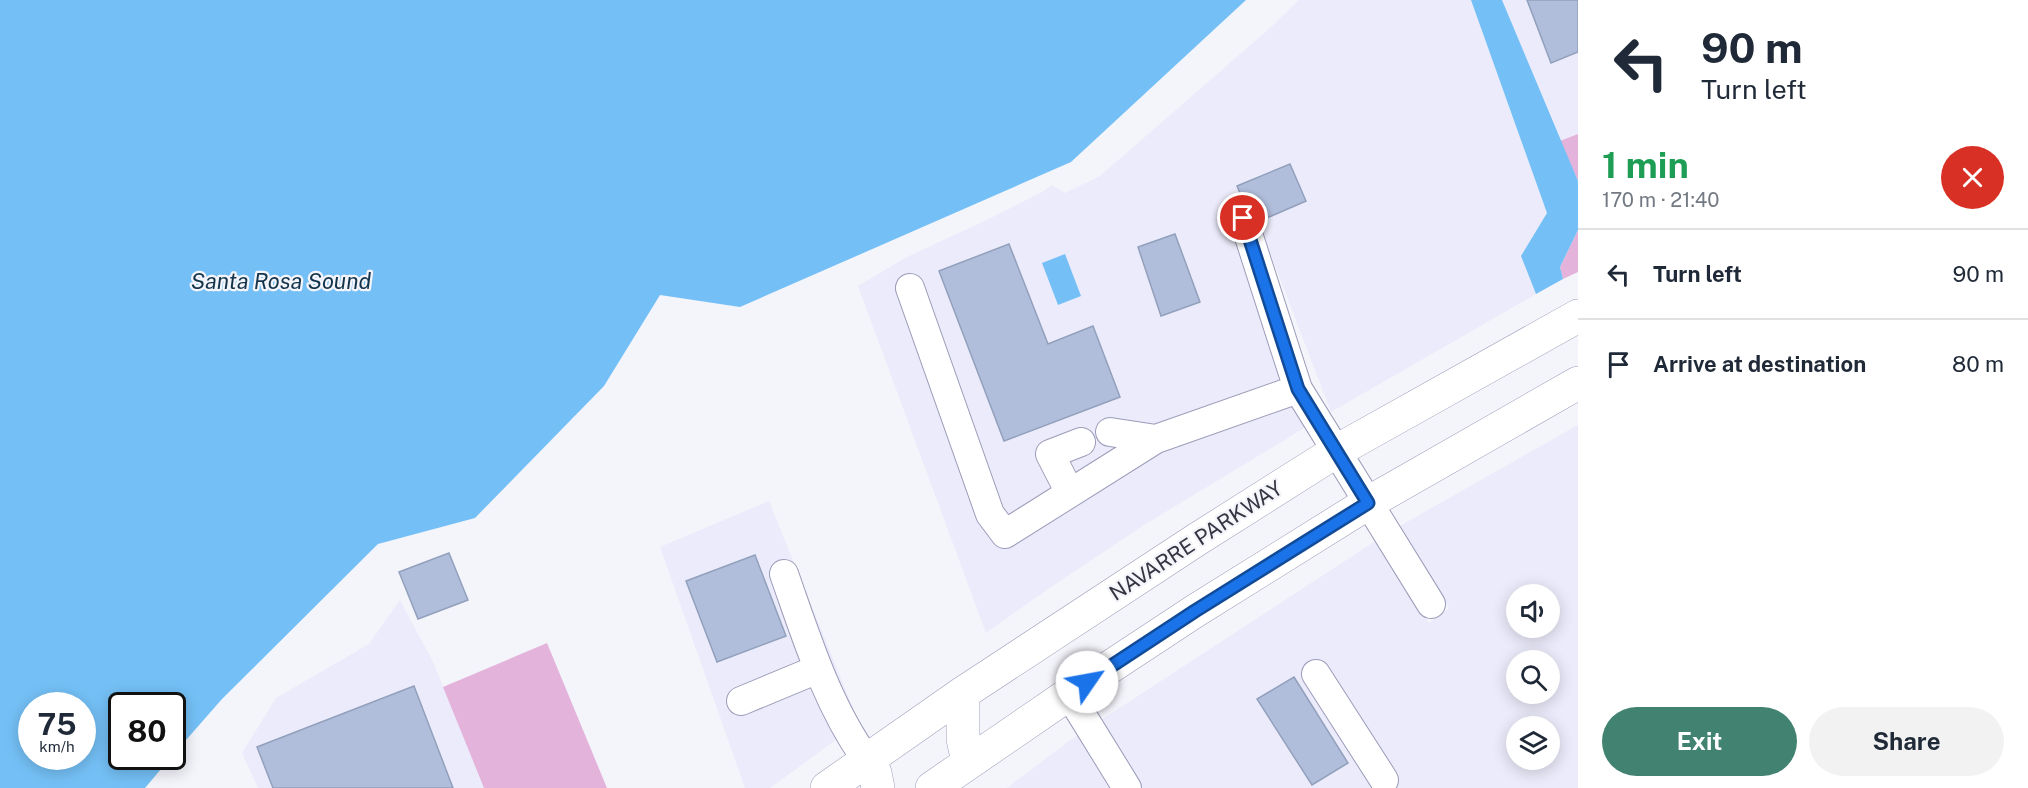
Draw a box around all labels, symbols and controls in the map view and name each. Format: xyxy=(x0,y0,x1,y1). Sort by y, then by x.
text: 90 m xyxy=(1701,23,1803,72)
icon: left xyxy=(1602,24,1680,102)
text: Turn left xyxy=(1701,73,1807,105)
text: 1 min xyxy=(1602,144,1689,186)
button: close xyxy=(1941,146,2004,209)
text: 170 m · 21:40 xyxy=(1602,188,1720,212)
pin xyxy=(1217,192,1268,243)
icon: arrive xyxy=(1226,201,1259,234)
icon: left xyxy=(1602,258,1635,291)
text: Turn left xyxy=(1653,261,1742,287)
text: 90 m xyxy=(1953,261,2004,287)
water label: Santa Rosa Sound xyxy=(191,268,372,294)
icon: arrive xyxy=(1602,348,1635,381)
text: Arrive at destination xyxy=(1653,351,1866,377)
text: 80 m xyxy=(1952,351,2004,377)
street label: NAVARRE PARKWAY xyxy=(1105,475,1287,606)
map controls xyxy=(1506,584,1560,770)
button: sound xyxy=(1506,584,1560,638)
position arrow xyxy=(1055,650,1119,714)
button: search xyxy=(1506,650,1560,704)
speed limit sign: 80 xyxy=(108,692,186,770)
text: 75 xyxy=(37,706,77,742)
button: Exit xyxy=(1602,707,1797,776)
button: Share xyxy=(1809,707,2004,776)
button: layers xyxy=(1506,716,1560,770)
text: km/h xyxy=(39,738,75,755)

